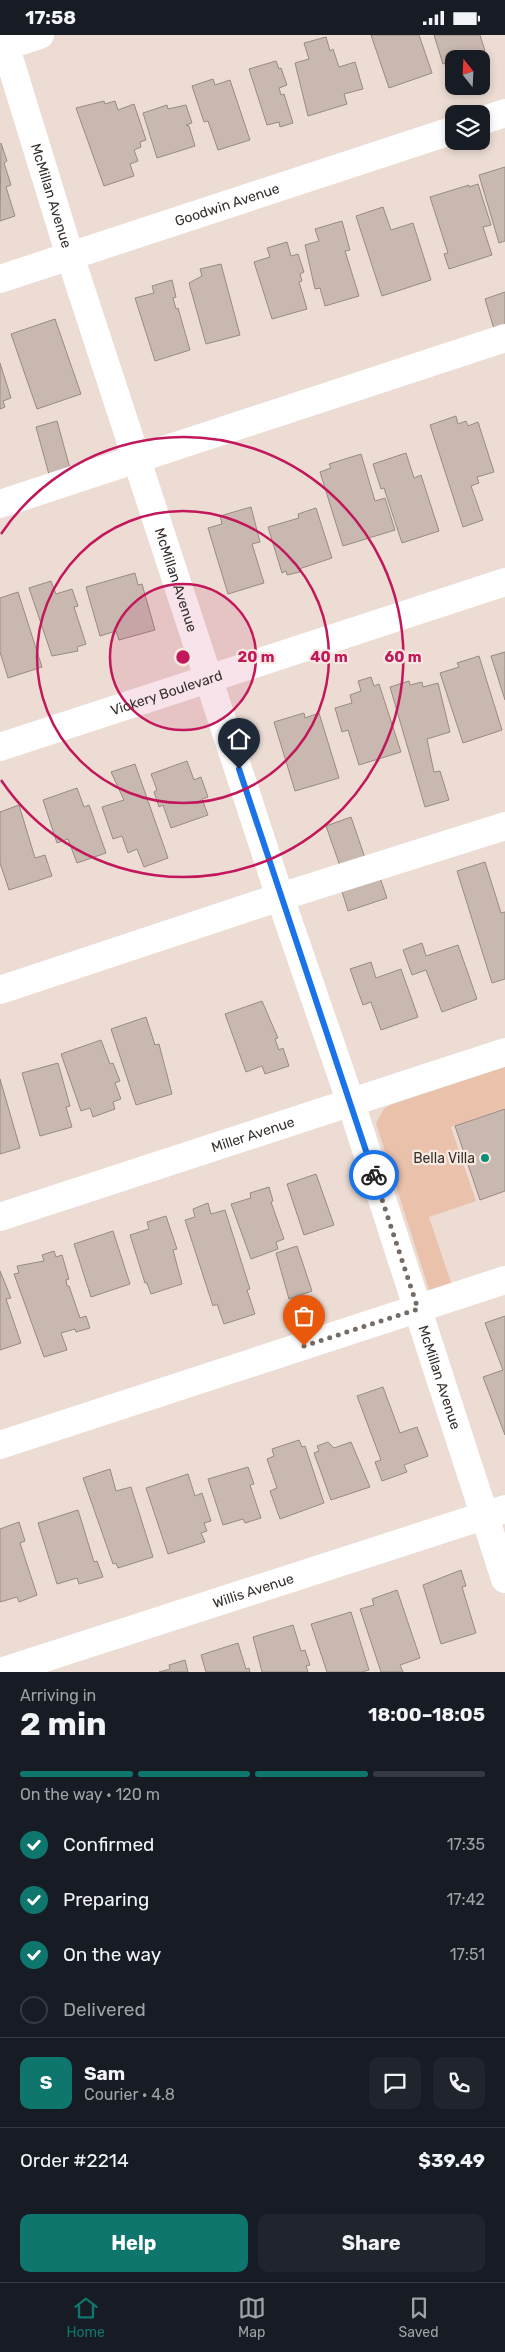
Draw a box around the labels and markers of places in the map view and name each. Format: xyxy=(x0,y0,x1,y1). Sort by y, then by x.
centre of rings xyxy=(174,648,192,666)
pin xyxy=(218,718,260,769)
place label: Bella Villa xyxy=(413,1150,475,1167)
marker: Bella Villa xyxy=(479,1152,491,1164)
pin xyxy=(283,1295,325,1346)

